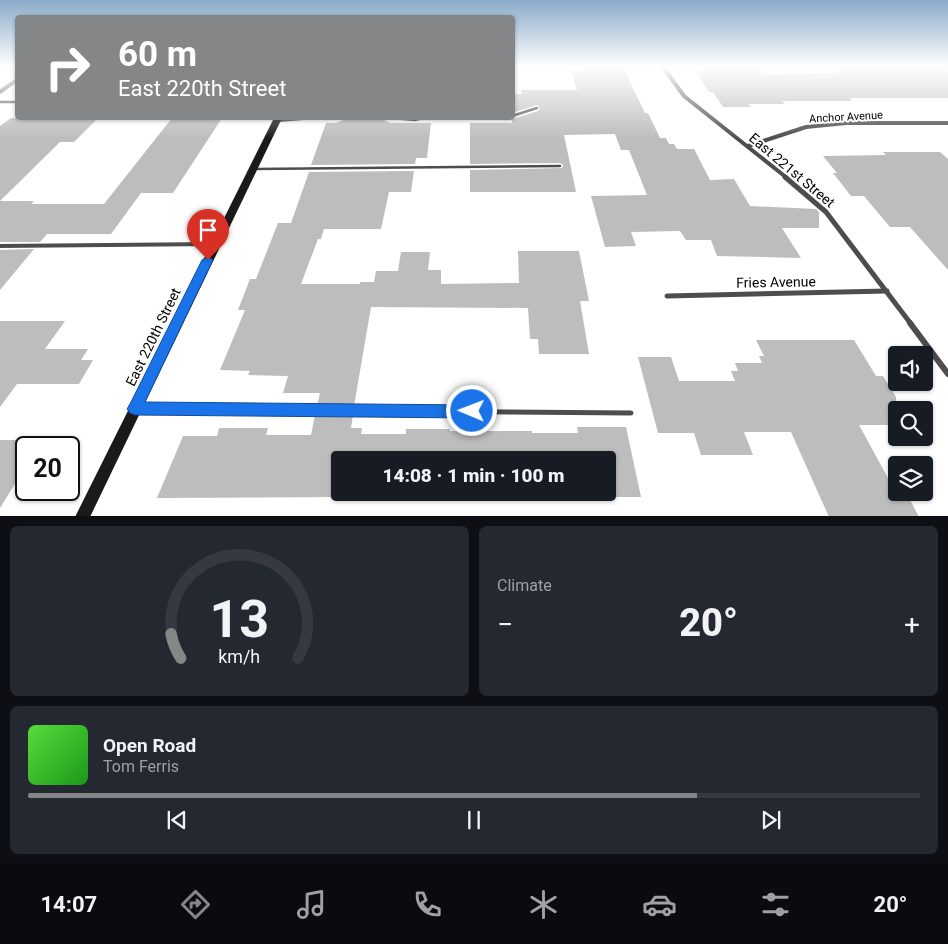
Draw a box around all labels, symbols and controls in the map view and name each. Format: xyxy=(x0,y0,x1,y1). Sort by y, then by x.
text: 60 m xyxy=(118,34,197,75)
icon: right xyxy=(35,35,100,100)
text: East 220th Street xyxy=(118,76,286,101)
street label: Anchor Avenue xyxy=(809,109,883,125)
street label: East 221st Street xyxy=(746,130,838,211)
pin xyxy=(187,209,229,260)
icon: arrive xyxy=(194,216,222,244)
street label: Fries Avenue xyxy=(736,273,816,291)
street label: East 220th Street xyxy=(122,285,184,389)
map controls xyxy=(888,346,933,501)
button: sound xyxy=(888,346,933,391)
position arrow xyxy=(445,384,497,436)
button: search xyxy=(888,401,933,446)
speed limit sign: 20 xyxy=(15,436,80,501)
button: layers xyxy=(888,456,933,501)
text: 14:08 · 1 min · 100 m xyxy=(382,464,565,487)
text: Climate xyxy=(497,576,552,595)
text: 13 xyxy=(210,589,269,650)
text: 20° xyxy=(679,601,738,645)
text: − xyxy=(497,608,513,641)
text: + xyxy=(904,608,920,641)
text: km/h xyxy=(219,646,260,667)
text: Open Road xyxy=(103,734,196,757)
text: Tom Ferris xyxy=(103,757,179,776)
icon: previous xyxy=(163,806,191,834)
icon: pause xyxy=(460,806,488,834)
icon: next xyxy=(757,806,785,834)
icon: directions xyxy=(178,887,213,922)
icon: music xyxy=(294,887,329,922)
icon: phone xyxy=(410,887,445,922)
icon: climate xyxy=(526,887,561,922)
icon: car xyxy=(642,887,677,922)
icon: filters xyxy=(758,887,793,922)
text: 14:07 xyxy=(40,892,97,917)
text: 20° xyxy=(874,892,907,917)

